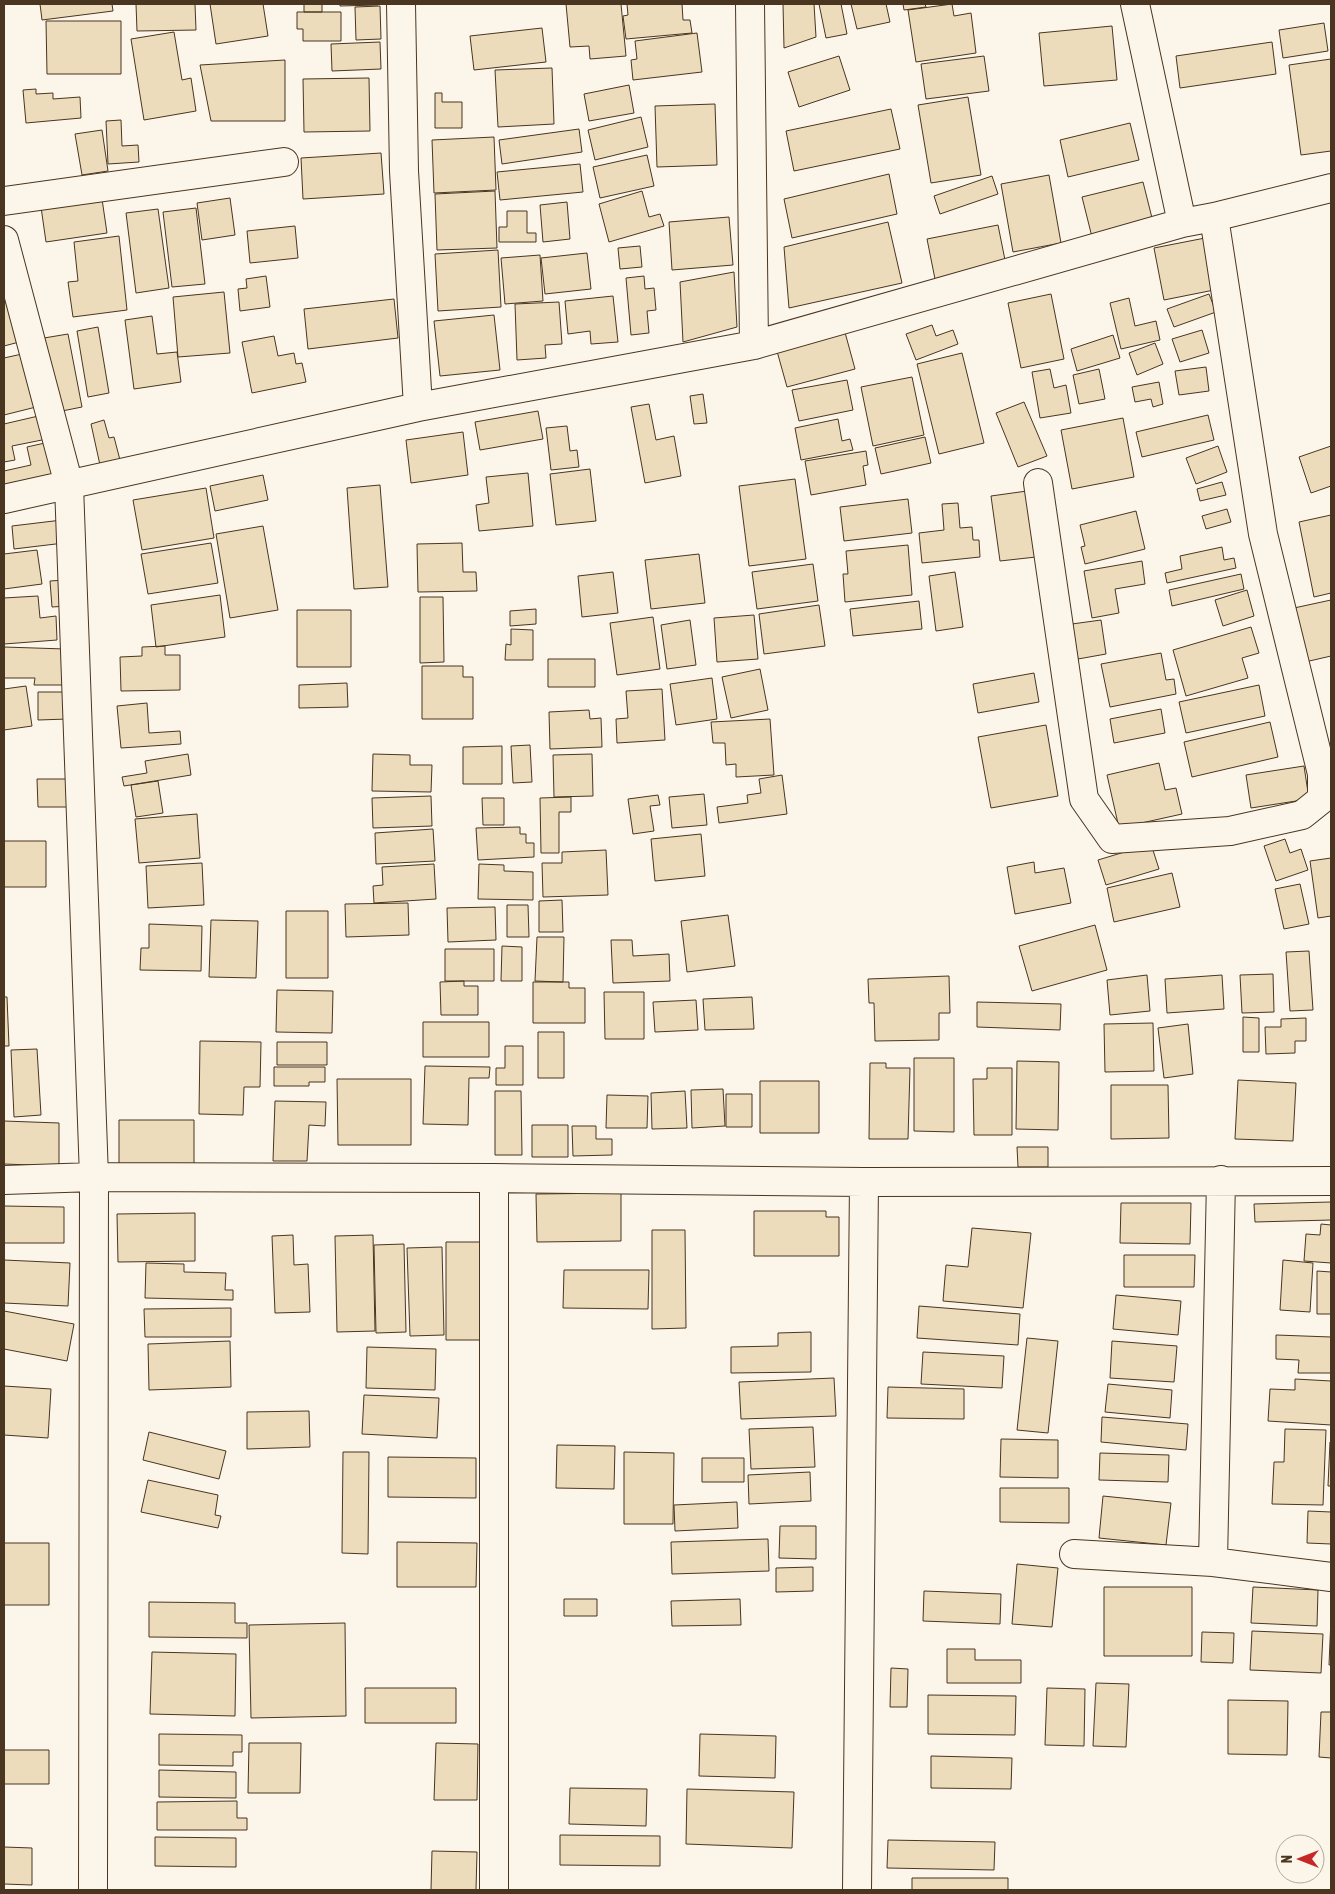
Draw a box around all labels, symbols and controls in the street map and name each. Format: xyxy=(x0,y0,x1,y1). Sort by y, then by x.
north arrow xyxy=(1275,1834,1325,1884)
text: N xyxy=(1279,1855,1295,1863)

